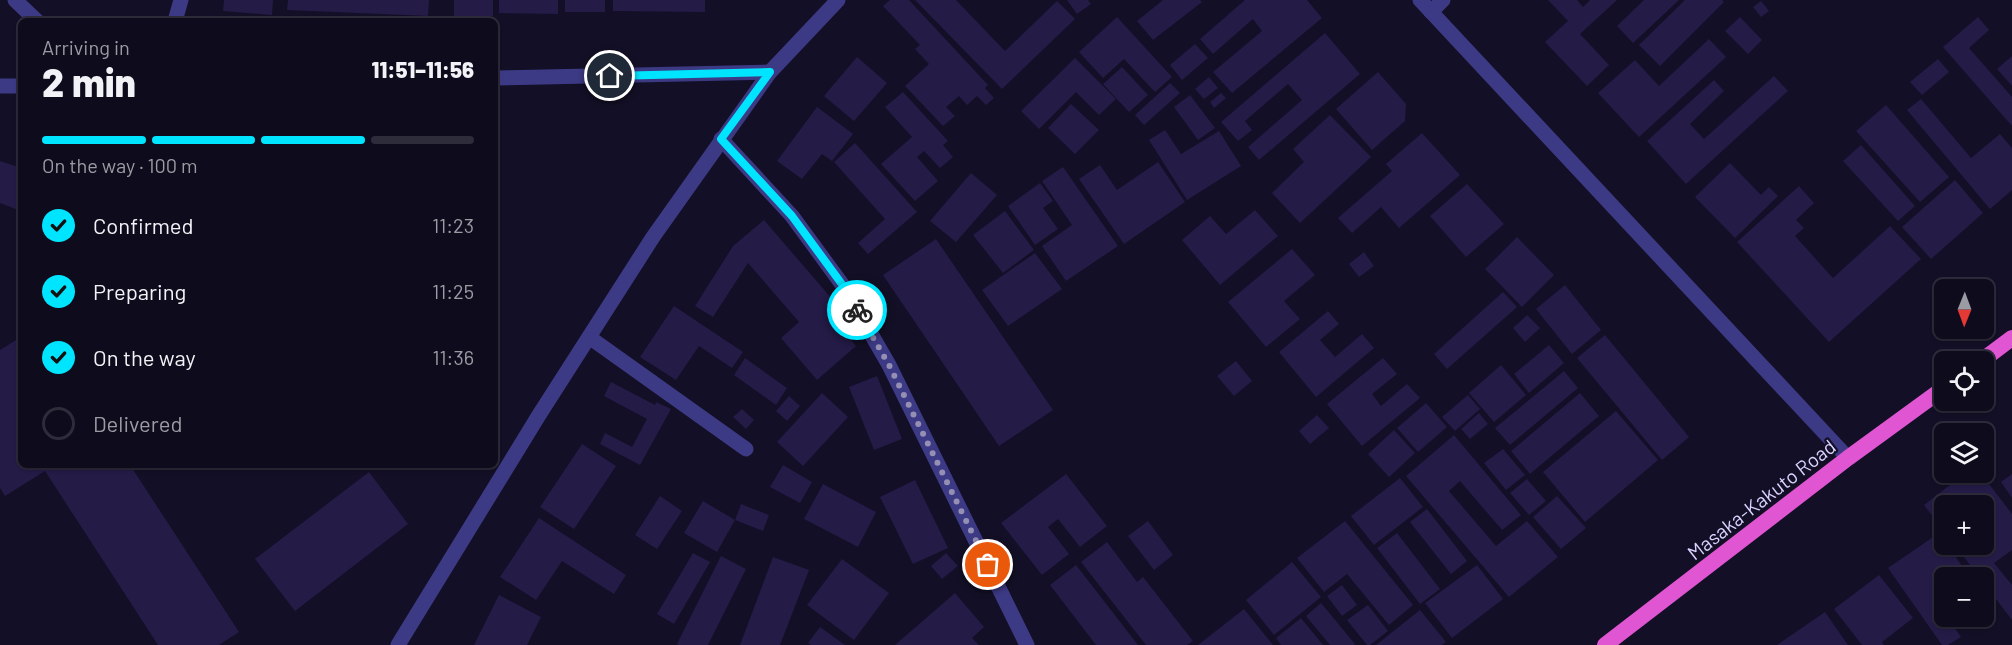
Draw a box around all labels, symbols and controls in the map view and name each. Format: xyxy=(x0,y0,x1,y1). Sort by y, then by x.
text: Arriving in xyxy=(42,35,130,59)
pin xyxy=(584,50,635,101)
text: 11:51–11:56 xyxy=(372,56,474,82)
text: 2 min xyxy=(42,58,136,105)
icon: home xyxy=(593,59,626,92)
text: On the way · 100 m xyxy=(42,153,198,177)
icon: check xyxy=(42,209,75,242)
text: Confirmed xyxy=(93,212,193,238)
text: 11:23 xyxy=(432,213,474,237)
icon: check xyxy=(42,275,75,308)
text: Preparing xyxy=(93,278,186,304)
text: 11:25 xyxy=(432,279,474,303)
north arrow xyxy=(1934,279,1994,339)
map controls xyxy=(1934,279,1994,627)
courier xyxy=(827,280,887,340)
icon: bike xyxy=(841,294,874,327)
icon: check xyxy=(42,341,75,374)
text: On the way xyxy=(93,344,196,370)
text: 11:36 xyxy=(433,345,474,369)
button: locate xyxy=(1934,351,1994,411)
text: Delivered xyxy=(93,410,182,436)
button: layers xyxy=(1934,423,1994,483)
street label: Masaka-Kakuto Road xyxy=(1682,434,1840,564)
button: + xyxy=(1934,495,1994,555)
pin xyxy=(962,539,1013,590)
icon: bag xyxy=(971,548,1004,581)
button: − xyxy=(1934,567,1994,627)

